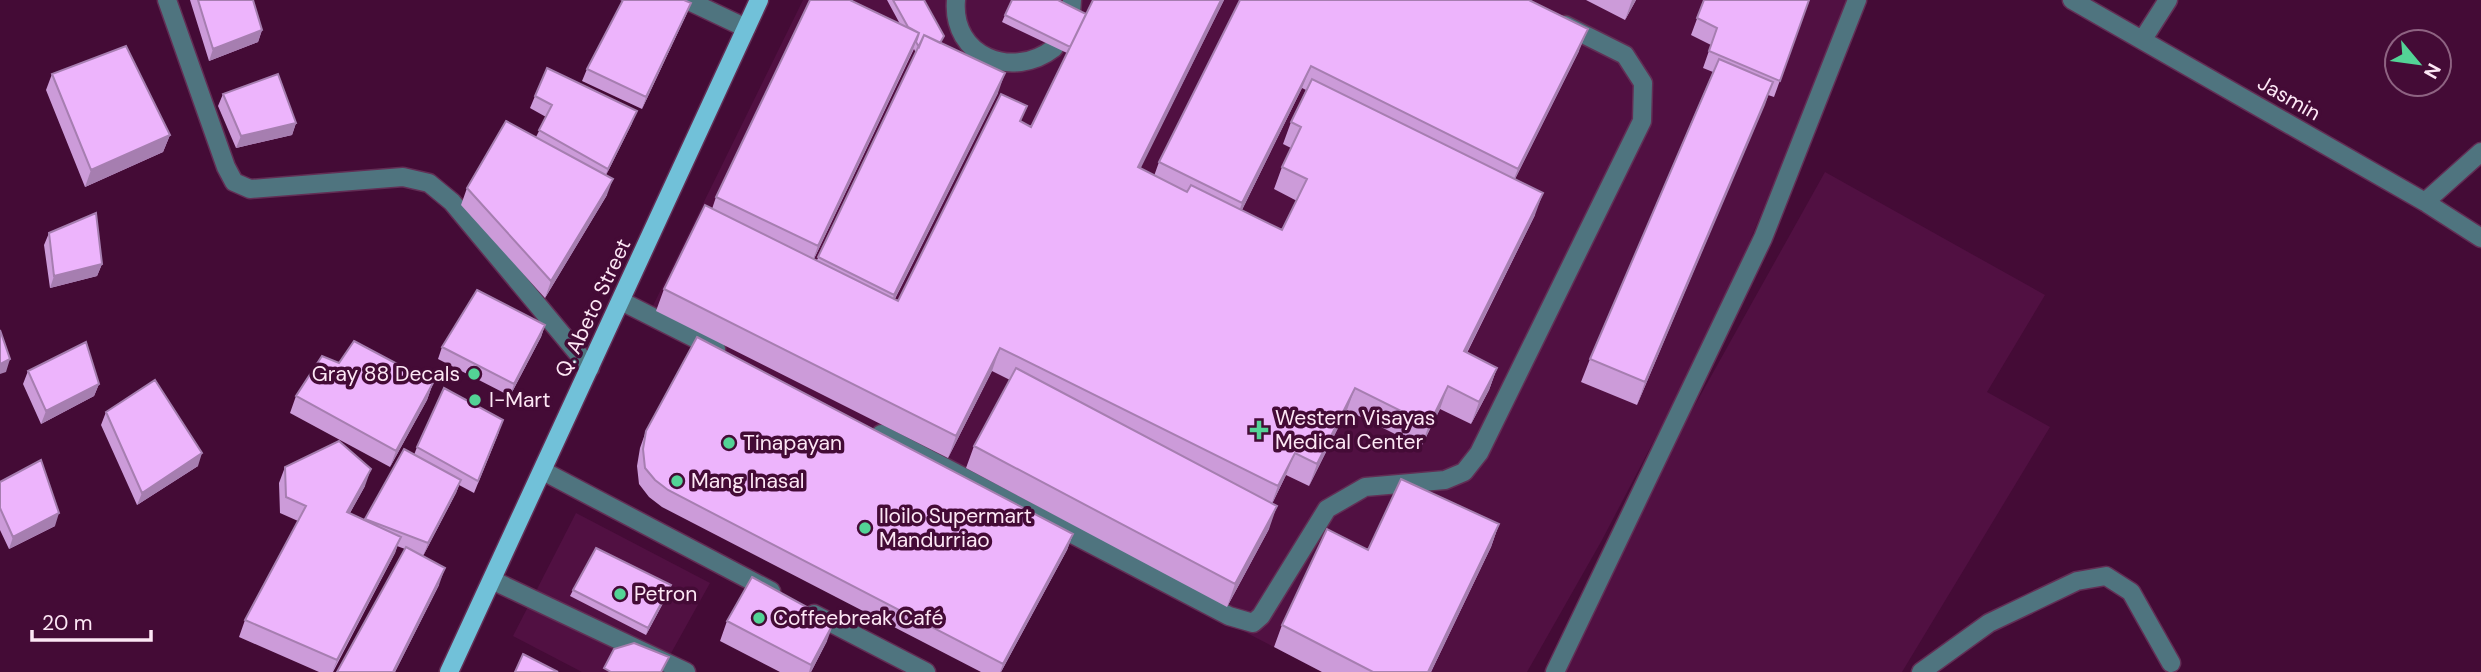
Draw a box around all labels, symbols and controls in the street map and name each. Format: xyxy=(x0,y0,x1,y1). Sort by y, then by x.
north arrow xyxy=(2383,28,2453,98)
text: N xyxy=(2418,59,2447,83)
street label: Jasmin xyxy=(2252,69,2326,127)
street label: Q. Abeto Street xyxy=(549,234,637,382)
place label: Gray 88 Decals xyxy=(312,360,460,388)
marker: Gray 88 Decals xyxy=(466,366,482,382)
place label: I-Mart xyxy=(489,386,550,414)
marker: I-Mart xyxy=(467,392,483,408)
place label: Western Visayas Medical Center xyxy=(1275,404,1435,456)
marker: Western Visayas Medical Center xyxy=(1249,420,1269,440)
place label: Tinapayan xyxy=(743,429,842,457)
marker: Tinapayan xyxy=(721,435,737,451)
place label: Mang Inasal xyxy=(691,467,804,495)
marker: Mang Inasal xyxy=(669,473,685,489)
place label: Iloilo Supermart Mandurriao xyxy=(879,502,1032,554)
marker: Iloilo Supermart Mandurriao xyxy=(857,520,873,536)
place label: Petron xyxy=(634,580,697,608)
marker: Petron xyxy=(612,586,628,602)
scale bar xyxy=(32,598,150,642)
place label: Coffeebreak Café xyxy=(773,604,943,632)
text: 20 m xyxy=(42,609,93,637)
marker: Coffeebreak Café xyxy=(751,610,767,626)

